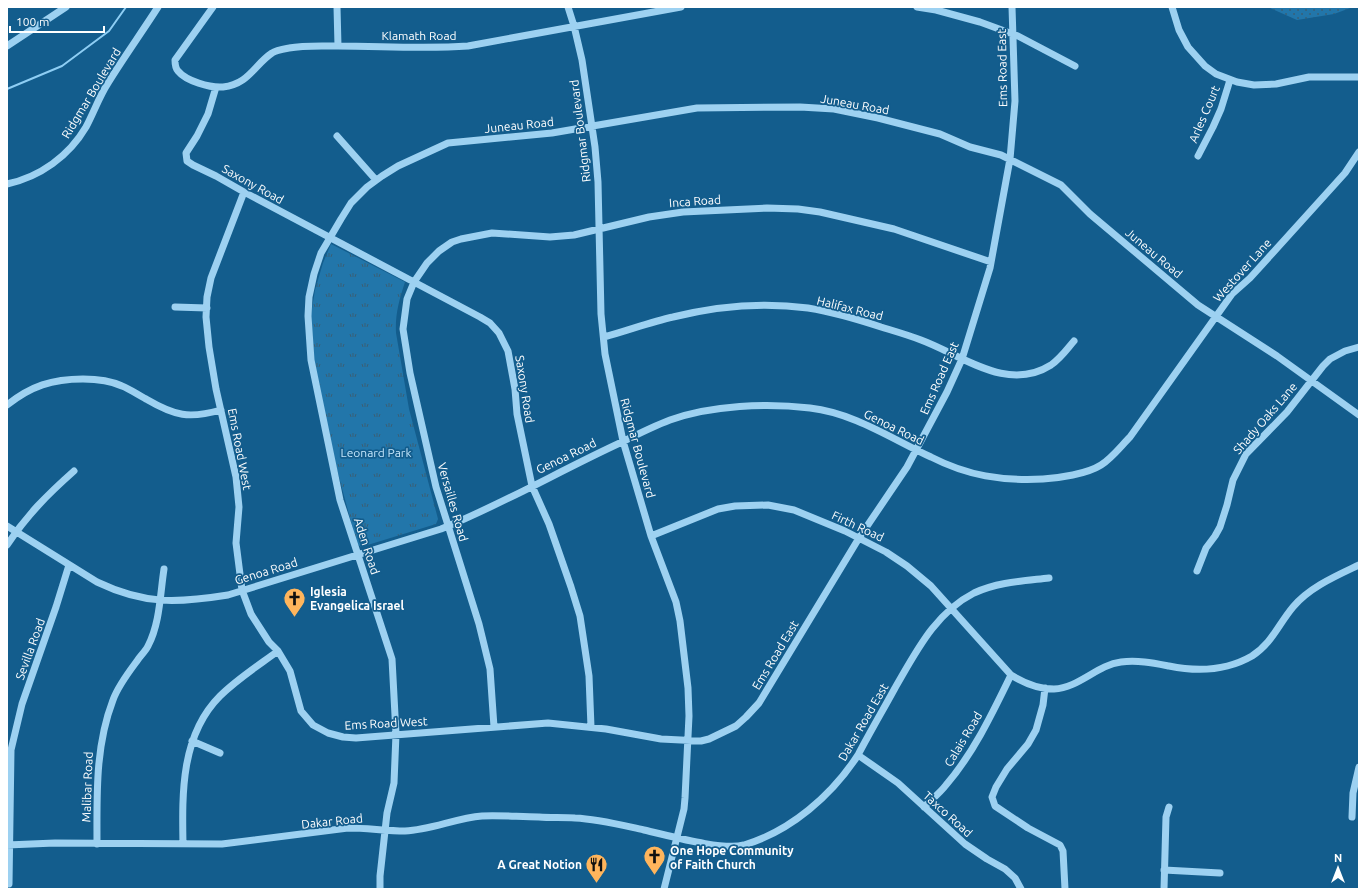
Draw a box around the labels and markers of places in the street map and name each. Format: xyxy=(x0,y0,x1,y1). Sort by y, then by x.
church icon: Iglesia Evangelica Israel xyxy=(282,585,308,618)
place label: Iglesia Evangelica Israel xyxy=(310,585,404,612)
church icon: One Hope Community of Faith Church xyxy=(641,844,667,877)
place label: One Hope Community of Faith Church xyxy=(670,844,794,871)
restaurant icon: A Great Notion xyxy=(584,851,610,884)
place label: A Great Notion xyxy=(497,858,582,871)

